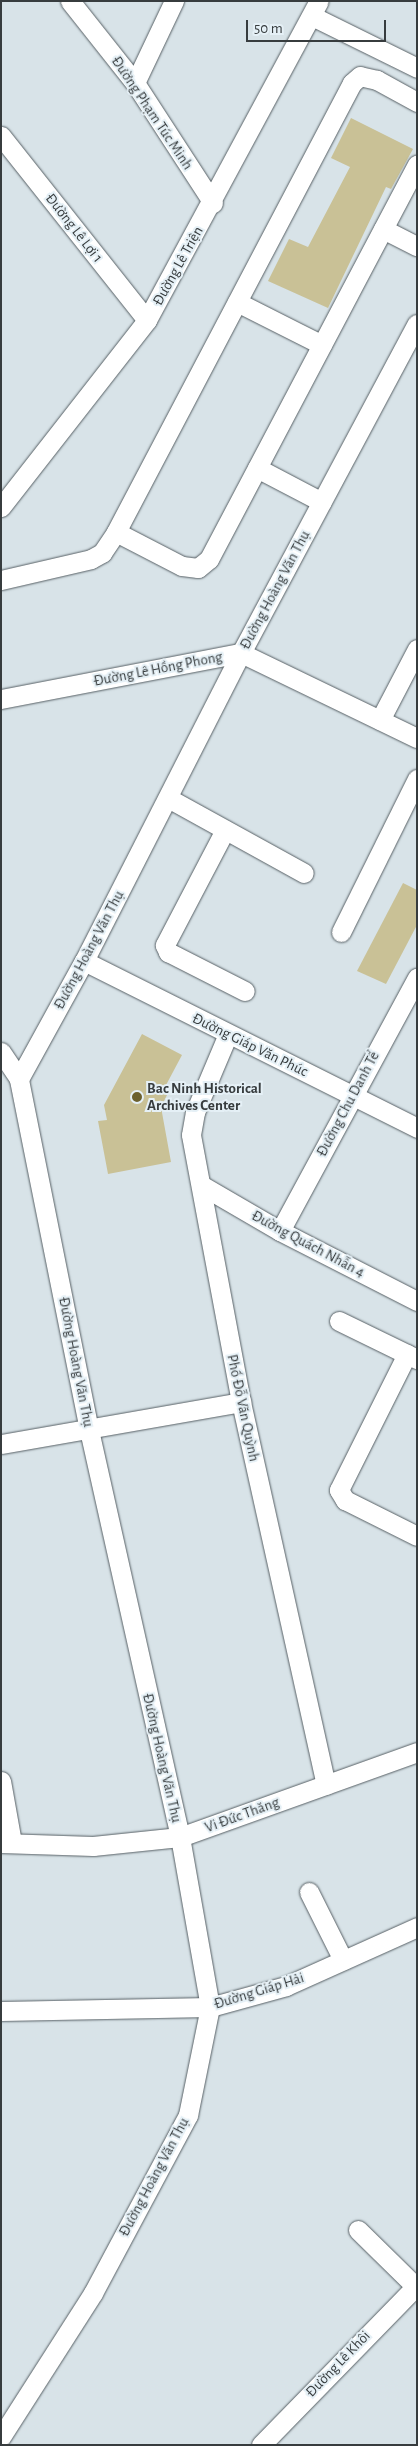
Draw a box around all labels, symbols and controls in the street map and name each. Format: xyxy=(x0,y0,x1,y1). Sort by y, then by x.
scale bar xyxy=(248,10,388,42)
text: 50 m xyxy=(254,21,283,36)
street label: Đường Phạm Túc Minh xyxy=(107,53,197,173)
street label: Đường Lê Lợi 1 xyxy=(41,190,107,266)
street label: Đường Lê Triện xyxy=(149,223,207,309)
street label: Đường Hoàng Văn Thụ xyxy=(236,528,314,652)
street label: Đường Lê Hồng Phong xyxy=(92,648,224,690)
street label: Đường Hoàng Văn Thụ xyxy=(50,888,128,1012)
street label: Đường Giáp Văn Phúc xyxy=(189,1009,311,1081)
street label: Đường Chu Danh Tể xyxy=(313,1048,383,1160)
place label: Bac Ninh Historical Archives Center xyxy=(147,1079,262,1114)
marker: Bac Ninh Historical Archives Center xyxy=(131,1091,143,1103)
street label: Đường Quách Nhẫn 4 xyxy=(248,1207,368,1281)
street label: Đường Hoàng Văn Thụ xyxy=(55,1296,97,1428)
street label: Phố Đỗ Văn Quỳnh xyxy=(223,1353,263,1463)
street label: Đường Hoàng Văn Thụ xyxy=(138,1692,186,1824)
street label: Vi Đức Thăng xyxy=(202,1793,282,1837)
street label: Đường Giáp Hải xyxy=(212,1969,306,2013)
street label: Đường Hoàng Văn Thụ xyxy=(115,2115,193,2239)
street label: Đường Lê Khôi xyxy=(302,2327,374,2401)

